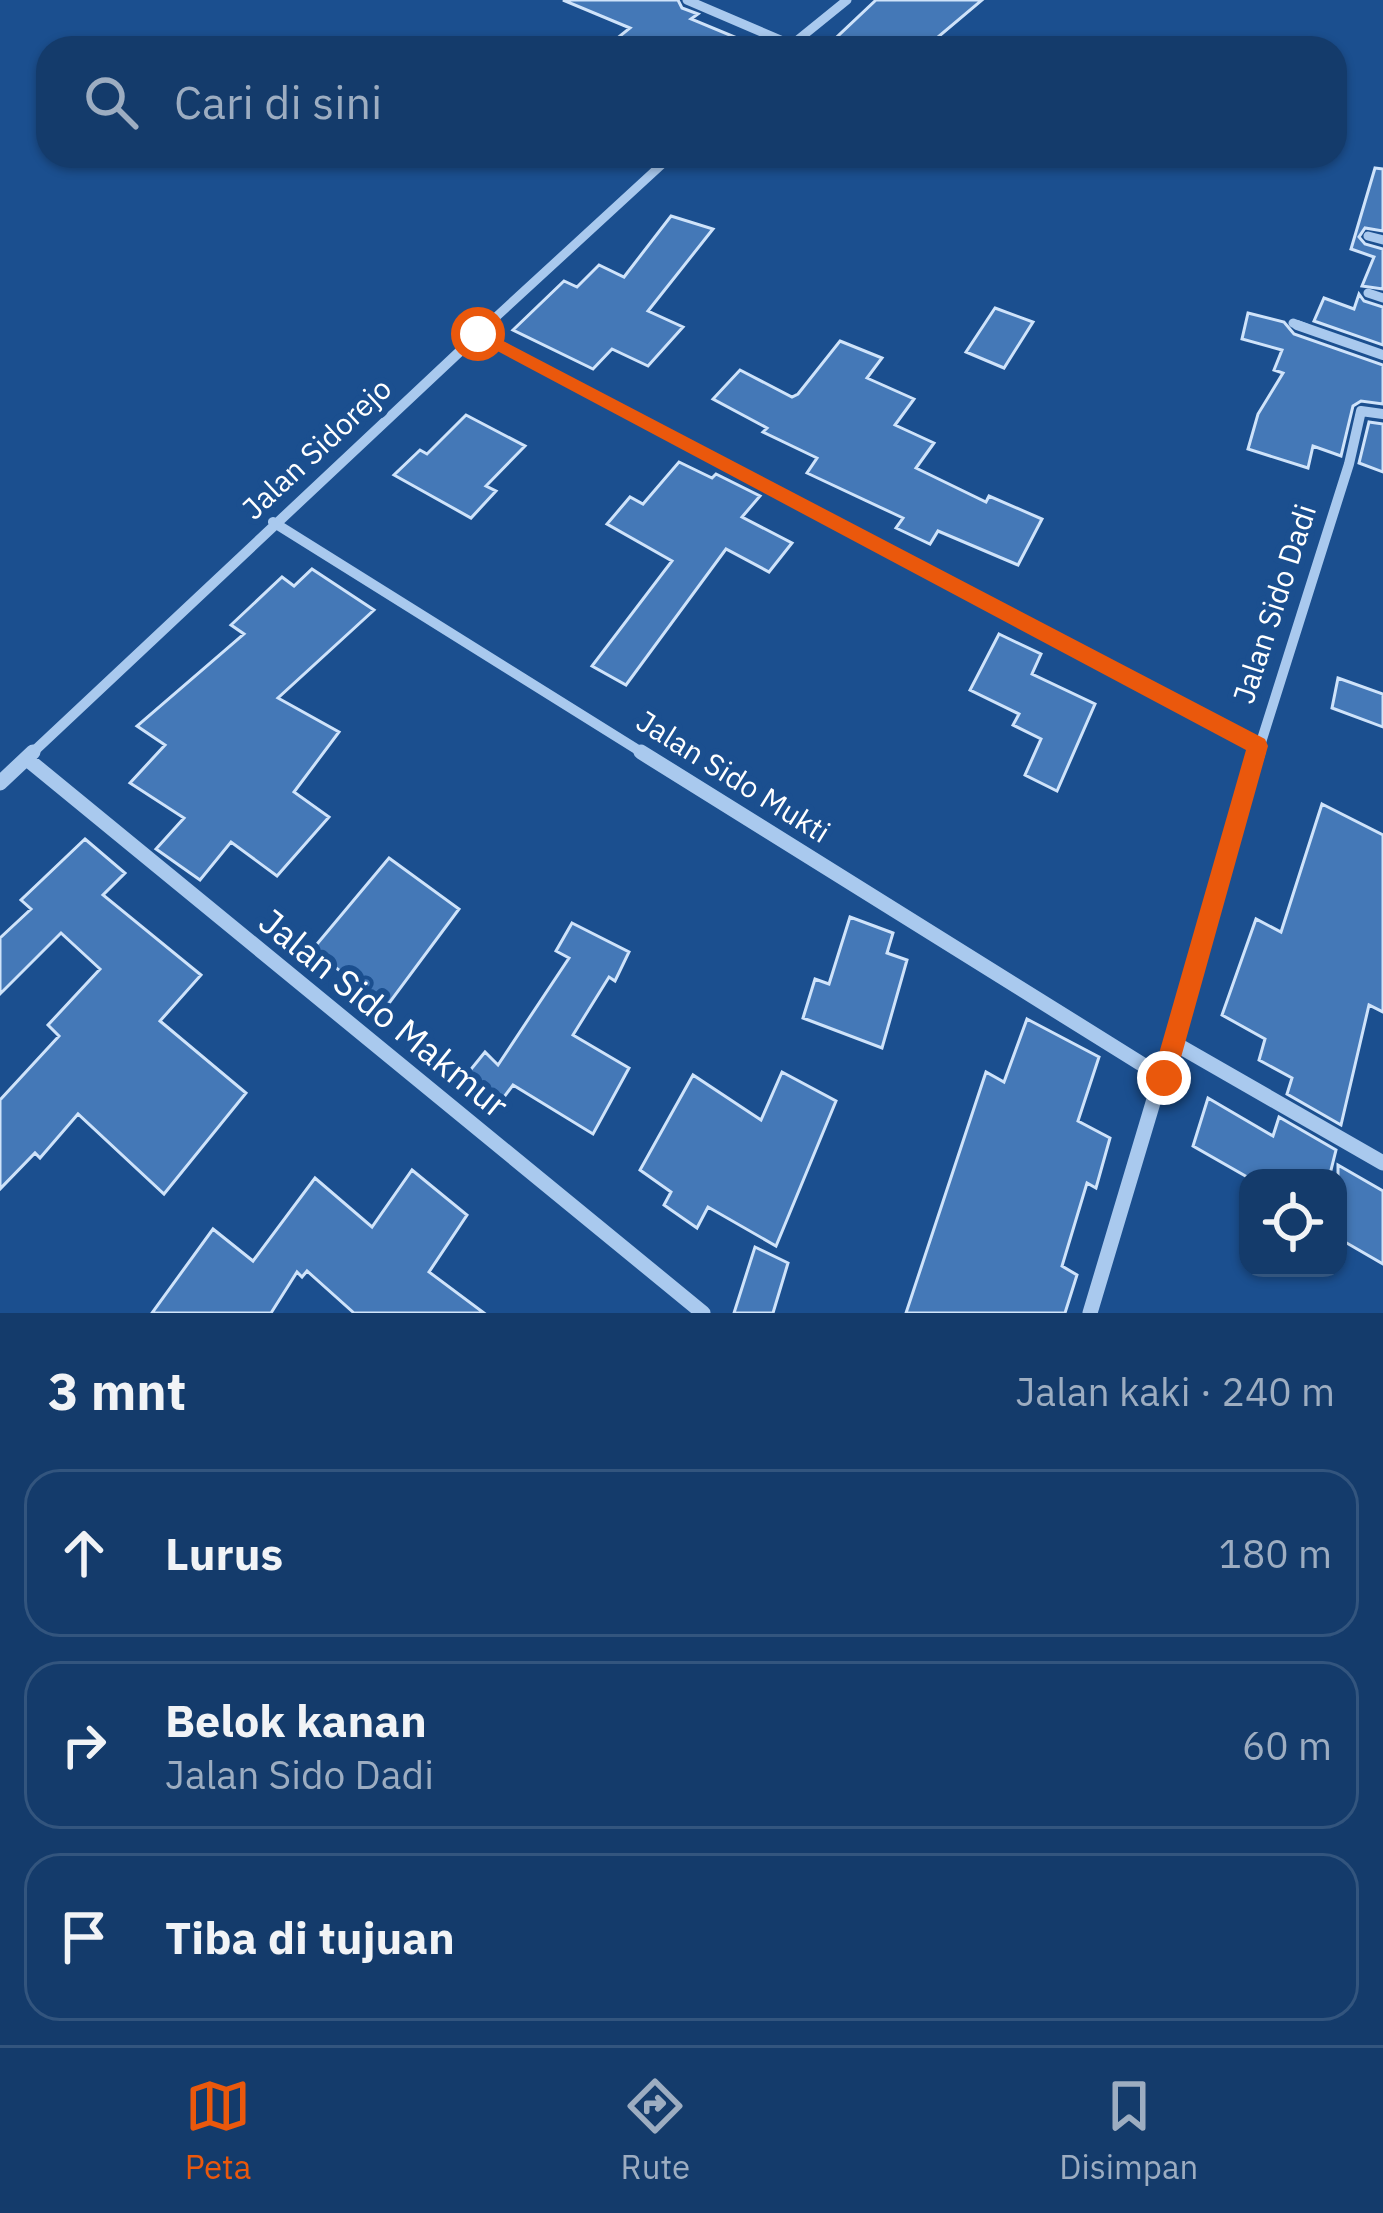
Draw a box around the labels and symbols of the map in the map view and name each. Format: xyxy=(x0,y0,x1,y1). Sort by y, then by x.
route start xyxy=(451,307,505,361)
street label: Jalan Sidorejo xyxy=(233,369,399,527)
street label: Jalan Sido Dadi xyxy=(1223,499,1324,708)
street label: Jalan Sido Mukti xyxy=(630,701,838,851)
street label: Jalan Sido Makmur xyxy=(250,898,519,1128)
route end xyxy=(1137,1051,1191,1105)

